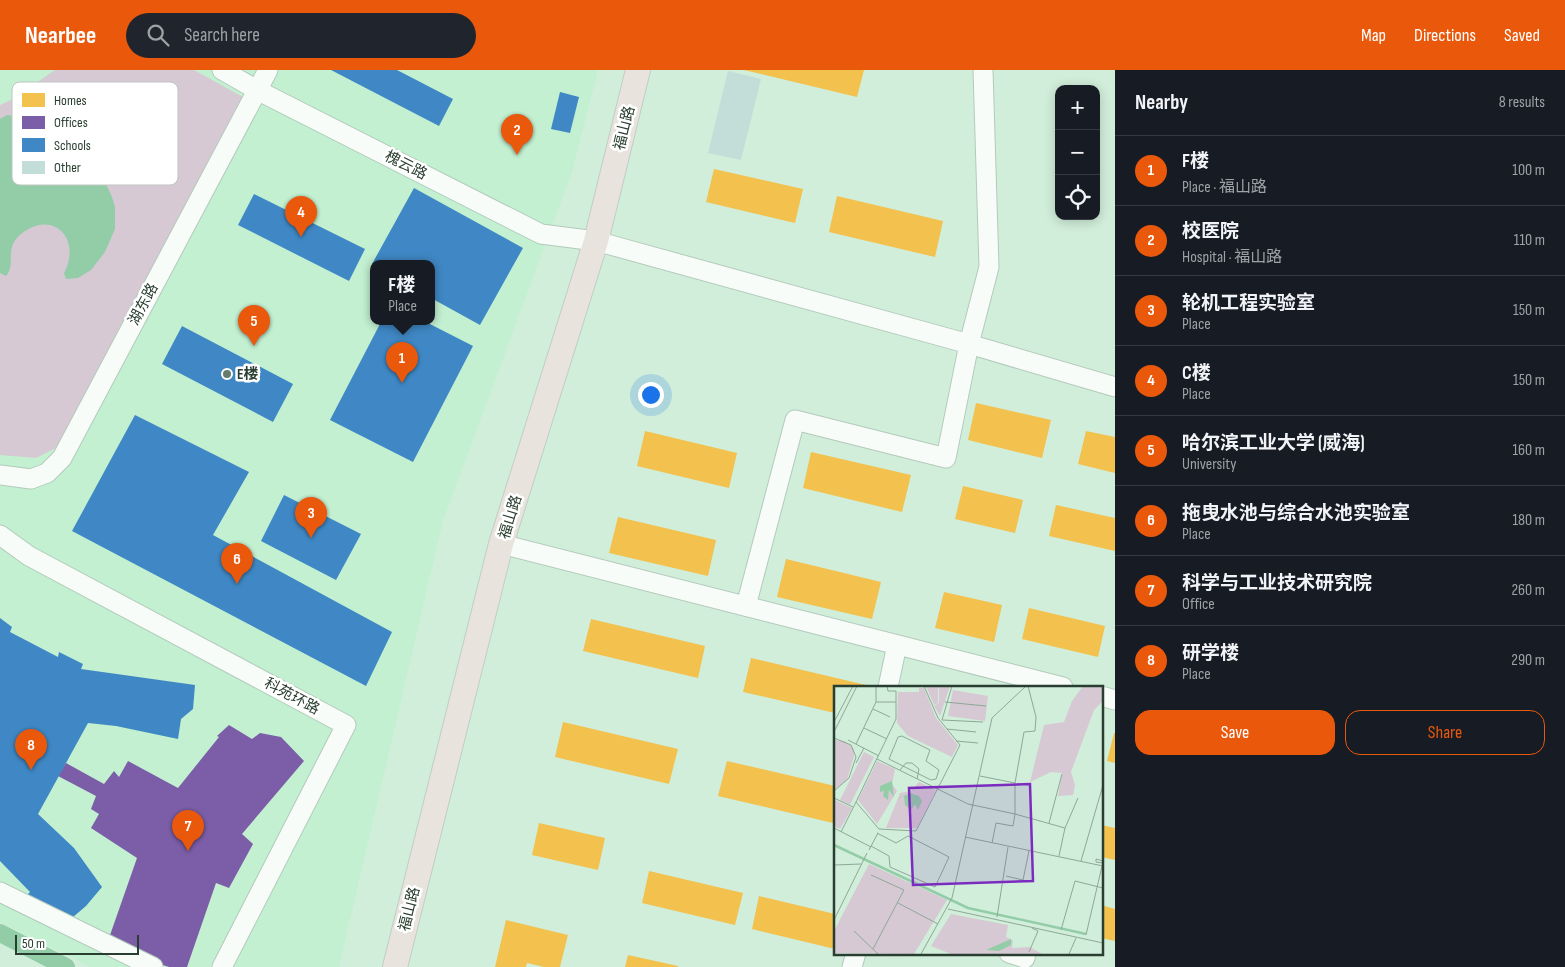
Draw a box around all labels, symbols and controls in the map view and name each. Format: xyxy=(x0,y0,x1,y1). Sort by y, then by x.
search box xyxy=(126,13,476,58)
text: Nearbee xyxy=(25,21,96,50)
icon: search xyxy=(144,21,172,49)
text: Search here xyxy=(184,24,260,47)
text: Map xyxy=(1361,25,1386,46)
text: Directions xyxy=(1414,25,1476,46)
text: Saved xyxy=(1504,25,1540,46)
legend xyxy=(12,82,178,185)
map controls xyxy=(1055,85,1100,220)
button: + xyxy=(1055,85,1100,130)
text: Nearby xyxy=(1135,90,1188,115)
text: Homes xyxy=(54,92,87,109)
text: 8 results xyxy=(1499,93,1545,112)
street label: 福山路 xyxy=(610,104,639,152)
text: Offices xyxy=(54,114,88,131)
pin: 2 xyxy=(501,114,533,155)
button: − xyxy=(1055,130,1100,175)
text: Schools xyxy=(54,137,91,154)
street label: 槐云路 xyxy=(381,147,430,184)
text: F楼 xyxy=(1182,150,1209,173)
text: Other xyxy=(54,159,81,176)
text: 1 xyxy=(1148,161,1154,180)
text: 100 m xyxy=(1512,161,1545,180)
button: locate xyxy=(1055,175,1100,220)
text: Place · 福山路 xyxy=(1182,178,1267,197)
pin: 4 xyxy=(285,196,317,237)
text: 校医院 xyxy=(1182,220,1239,243)
text: 2 xyxy=(1147,231,1155,250)
text: 110 m xyxy=(1514,231,1545,250)
text: Hospital · 福山路 xyxy=(1182,248,1282,267)
popup xyxy=(370,260,435,325)
text: F楼 xyxy=(388,274,415,297)
street label: 湖东路 xyxy=(124,280,162,329)
text: 轮机工程实验室 xyxy=(1182,292,1315,315)
text: Place xyxy=(388,297,417,316)
text: 3 xyxy=(1147,301,1155,320)
text: 150 m xyxy=(1513,301,1545,320)
pin: 5 xyxy=(238,305,270,346)
text: Place xyxy=(1182,315,1211,334)
pin: 1 xyxy=(386,342,418,383)
text: C楼 xyxy=(1182,362,1211,385)
place label: E楼 xyxy=(237,365,259,384)
marker: E楼 xyxy=(221,368,233,380)
text: 4 xyxy=(1147,371,1155,390)
text: 150 m xyxy=(1513,371,1545,390)
your location xyxy=(638,382,664,408)
text: Place xyxy=(1182,385,1211,404)
text: 哈尔滨工业大学 (威海) xyxy=(1182,432,1365,455)
text: 5 xyxy=(1147,441,1155,460)
text: 160 m xyxy=(1512,441,1545,460)
text: University xyxy=(1182,455,1236,474)
street label: 福山路 xyxy=(495,493,526,541)
pin: 3 xyxy=(295,497,327,538)
text: 拖曳水池与综合水池实验室 xyxy=(1182,502,1410,525)
text: 6 xyxy=(1147,511,1155,530)
text: 180 m xyxy=(1512,511,1545,530)
text: Place xyxy=(1182,525,1211,544)
pin: 6 xyxy=(221,543,253,584)
text: 科学与工业技术研究院 xyxy=(1182,572,1372,595)
text: 7 xyxy=(1148,581,1154,600)
text: 260 m xyxy=(1511,581,1545,600)
text: Office xyxy=(1182,595,1215,614)
text: 研学楼 xyxy=(1182,642,1239,665)
text: 8 xyxy=(1147,651,1155,670)
text: 290 m xyxy=(1511,651,1545,670)
text: Place xyxy=(1182,665,1211,684)
street label: 科苑环路 xyxy=(261,674,323,719)
inset map xyxy=(834,686,1102,954)
button: Save xyxy=(1135,710,1335,755)
button: Share xyxy=(1345,710,1545,755)
pin: 8 xyxy=(15,729,47,770)
pin: 7 xyxy=(172,810,204,851)
street label: 福山路 xyxy=(395,885,424,933)
scale bar xyxy=(15,932,139,955)
text: 50 m xyxy=(22,935,45,952)

